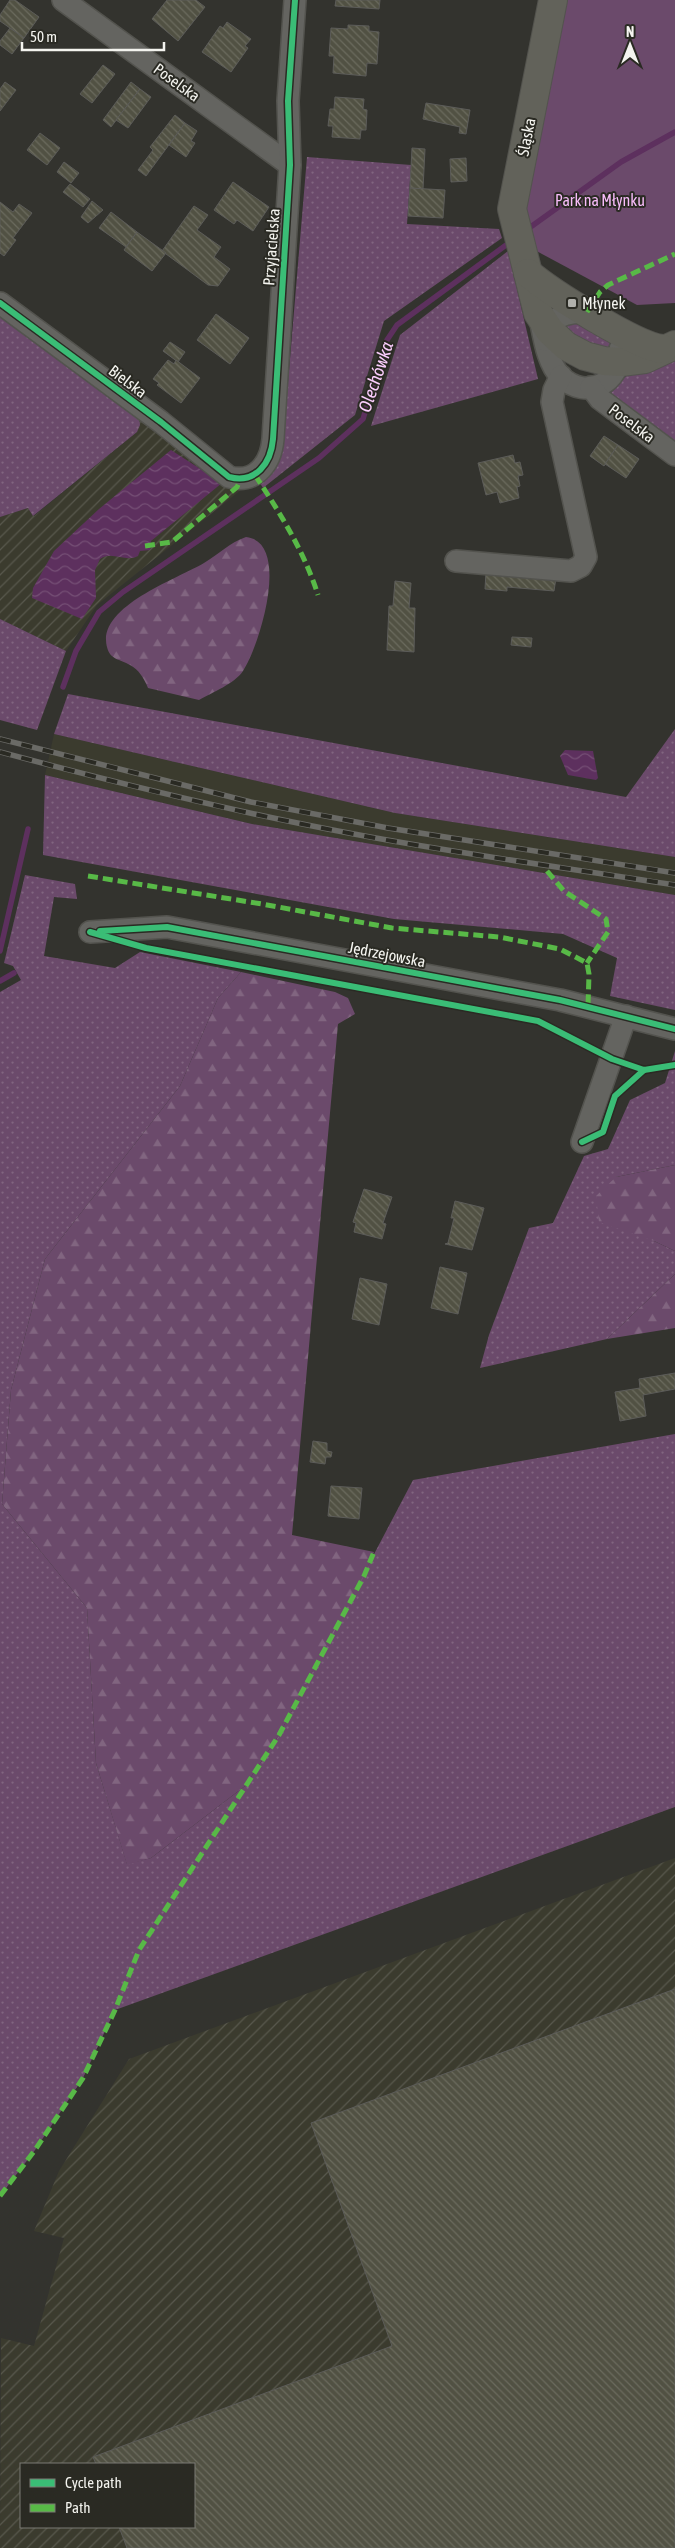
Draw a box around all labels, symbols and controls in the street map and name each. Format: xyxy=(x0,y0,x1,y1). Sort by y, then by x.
scale bar xyxy=(22,20,165,52)
north arrow xyxy=(605,20,655,70)
text: N xyxy=(626,24,634,40)
text: 50 m xyxy=(30,28,57,45)
street label: Poselska xyxy=(150,59,204,105)
street label: Śląska xyxy=(513,116,539,158)
park label: Park na Młynku xyxy=(555,191,645,210)
street label: Przyjacielska xyxy=(259,208,284,286)
place label: Młynek xyxy=(582,294,625,313)
marker: Młynek xyxy=(566,297,578,309)
water label: Olechówka xyxy=(354,338,398,415)
street label: Bielska xyxy=(105,361,151,401)
street label: Poselska xyxy=(606,400,658,446)
street label: Jędrzejowska xyxy=(347,938,427,971)
legend xyxy=(20,2463,195,2528)
text: Cycle path xyxy=(65,2474,122,2491)
text: Path xyxy=(65,2499,91,2516)

